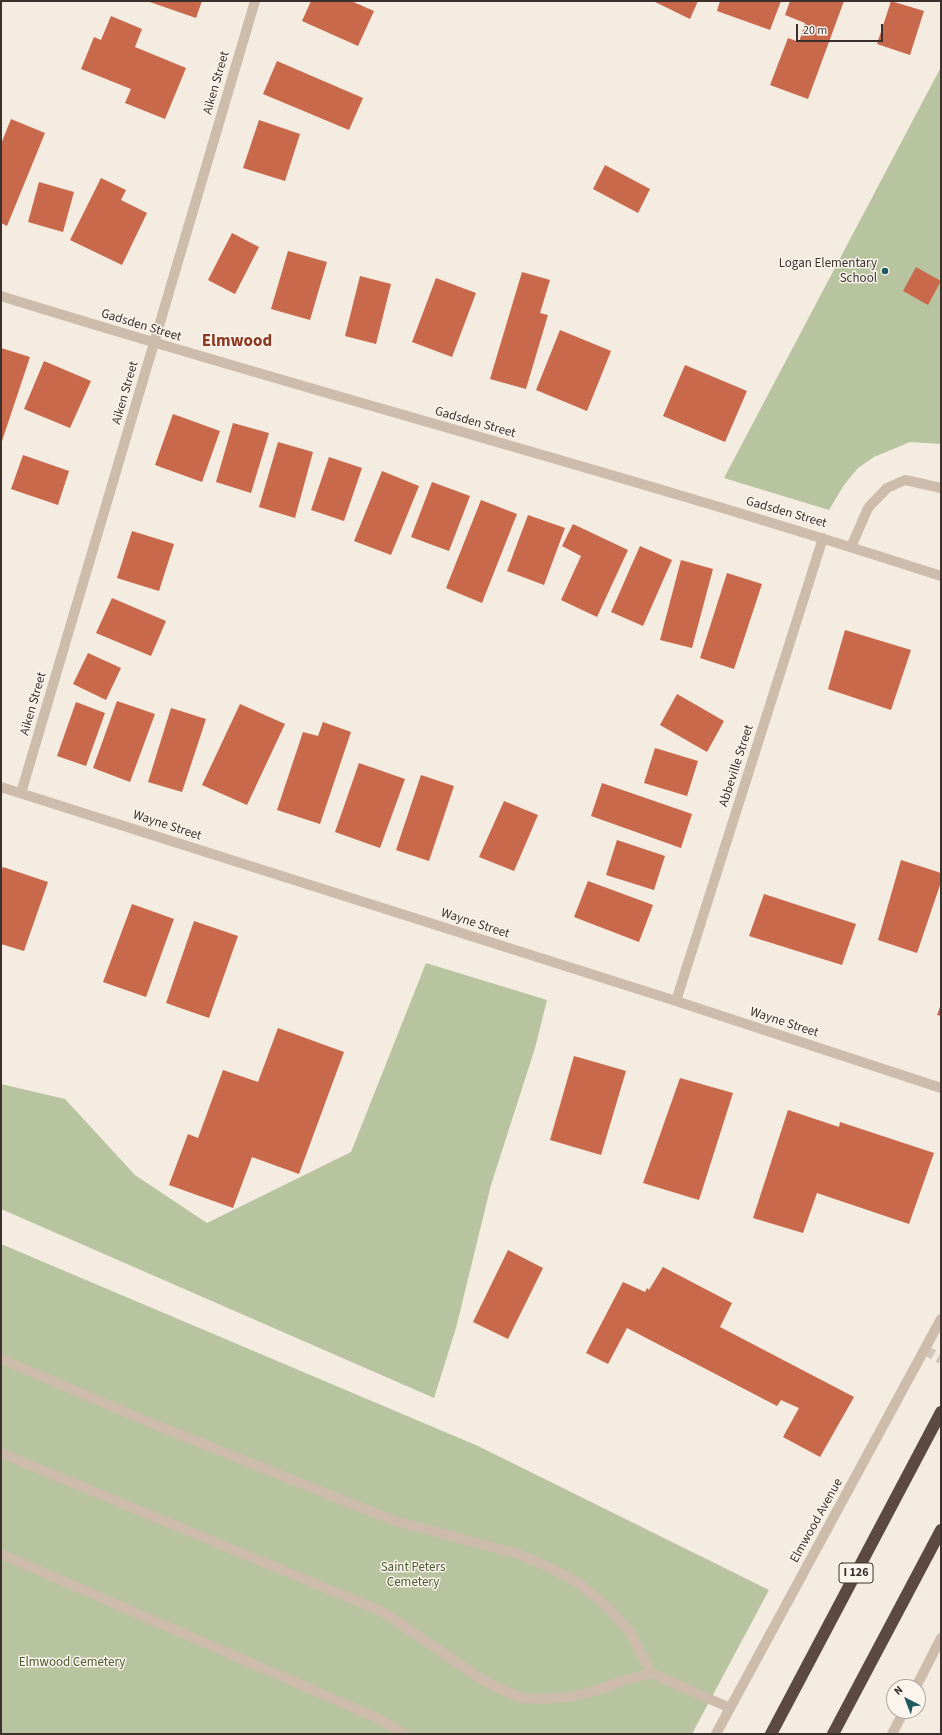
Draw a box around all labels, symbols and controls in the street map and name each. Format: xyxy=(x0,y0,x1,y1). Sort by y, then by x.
scale bar xyxy=(798,16,885,42)
text: 20 m xyxy=(803,22,827,39)
street label: Aiken Street xyxy=(201,50,233,116)
place label: Logan Elementary School xyxy=(779,256,877,287)
marker: Logan Elementary School xyxy=(880,266,890,276)
street label: Gadsden Street xyxy=(99,306,183,346)
district label: Elmwood xyxy=(202,332,272,352)
street label: Aiken Street xyxy=(110,360,142,426)
street label: Gadsden Street xyxy=(433,404,517,442)
street label: Gadsden Street xyxy=(744,494,828,532)
street label: Aiken Street xyxy=(18,671,50,737)
street label: Abbeville Street xyxy=(716,723,758,809)
street label: Wayne Street xyxy=(131,808,203,844)
street label: Wayne Street xyxy=(439,906,511,942)
street label: Wayne Street xyxy=(748,1005,820,1041)
street label: Elmwood Avenue xyxy=(787,1476,847,1566)
park label: Saint Peters Cemetery xyxy=(381,1560,445,1591)
road number: I 126 xyxy=(839,1563,873,1583)
park label: Elmwood Cemetery xyxy=(19,1655,125,1671)
north arrow xyxy=(886,1679,926,1719)
text: N xyxy=(891,1682,906,1698)

